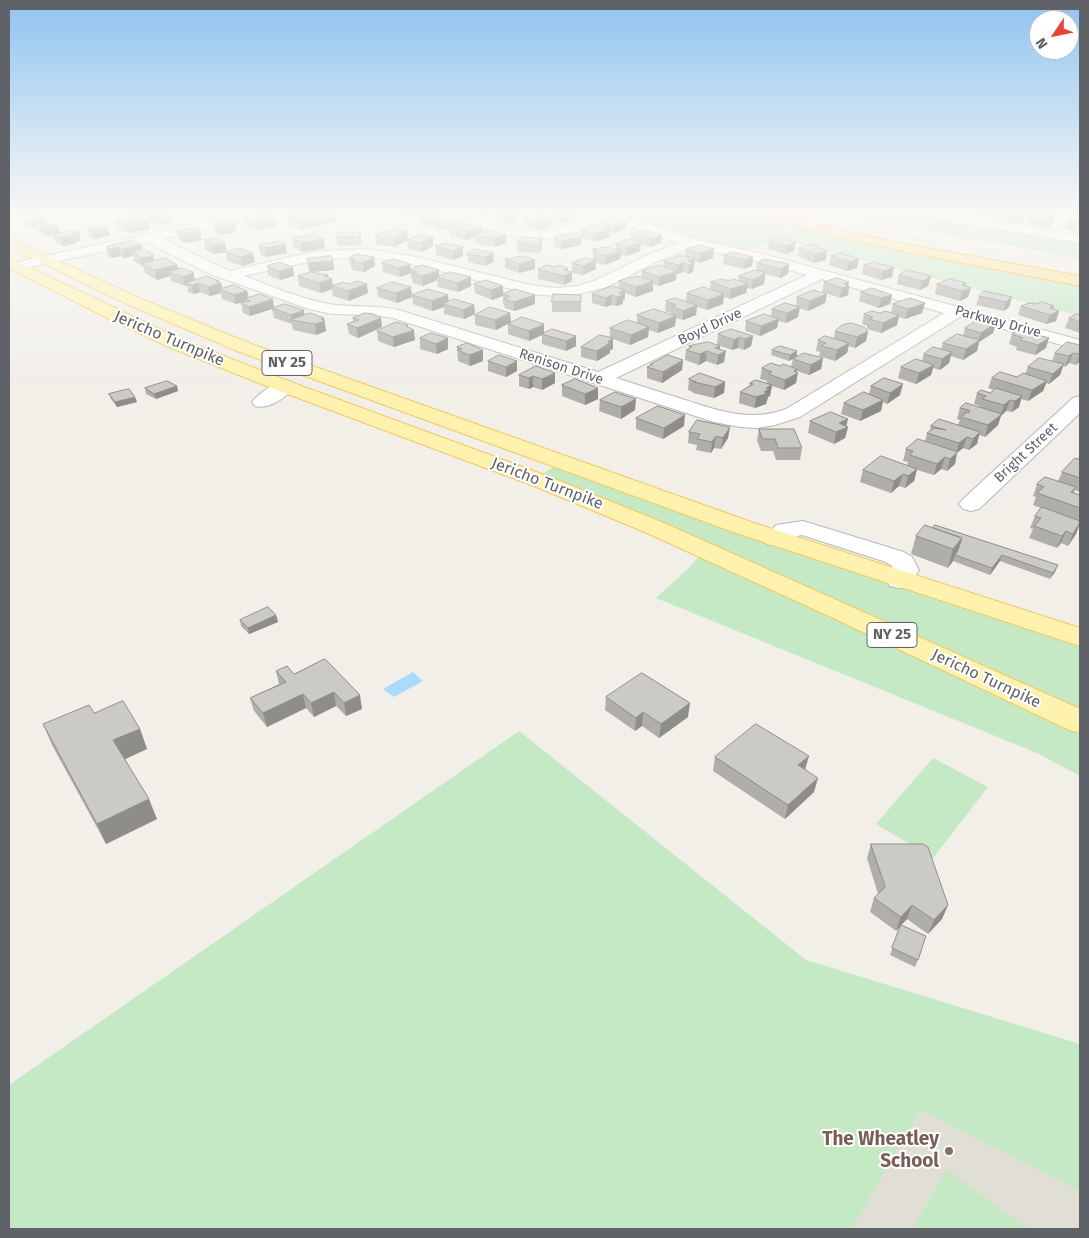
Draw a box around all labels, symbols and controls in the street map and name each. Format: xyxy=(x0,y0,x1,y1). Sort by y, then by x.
north arrow xyxy=(1029,10,1079,60)
text: N xyxy=(1032,35,1052,52)
street label: Parkway Drive xyxy=(953,302,1043,342)
street label: Boyd Drive xyxy=(675,305,745,349)
street label: Jericho Turnpike xyxy=(111,307,227,371)
street label: Renison Drive xyxy=(517,345,605,389)
road number: NY 25 xyxy=(262,350,312,376)
street label: Bright Street xyxy=(991,420,1061,486)
street label: Jericho Turnpike xyxy=(488,454,606,514)
road number: NY 25 xyxy=(867,622,917,648)
street label: Jericho Turnpike xyxy=(928,645,1044,713)
place label: The Wheatley School xyxy=(822,1129,939,1173)
marker: The Wheatley School xyxy=(943,1145,955,1157)

